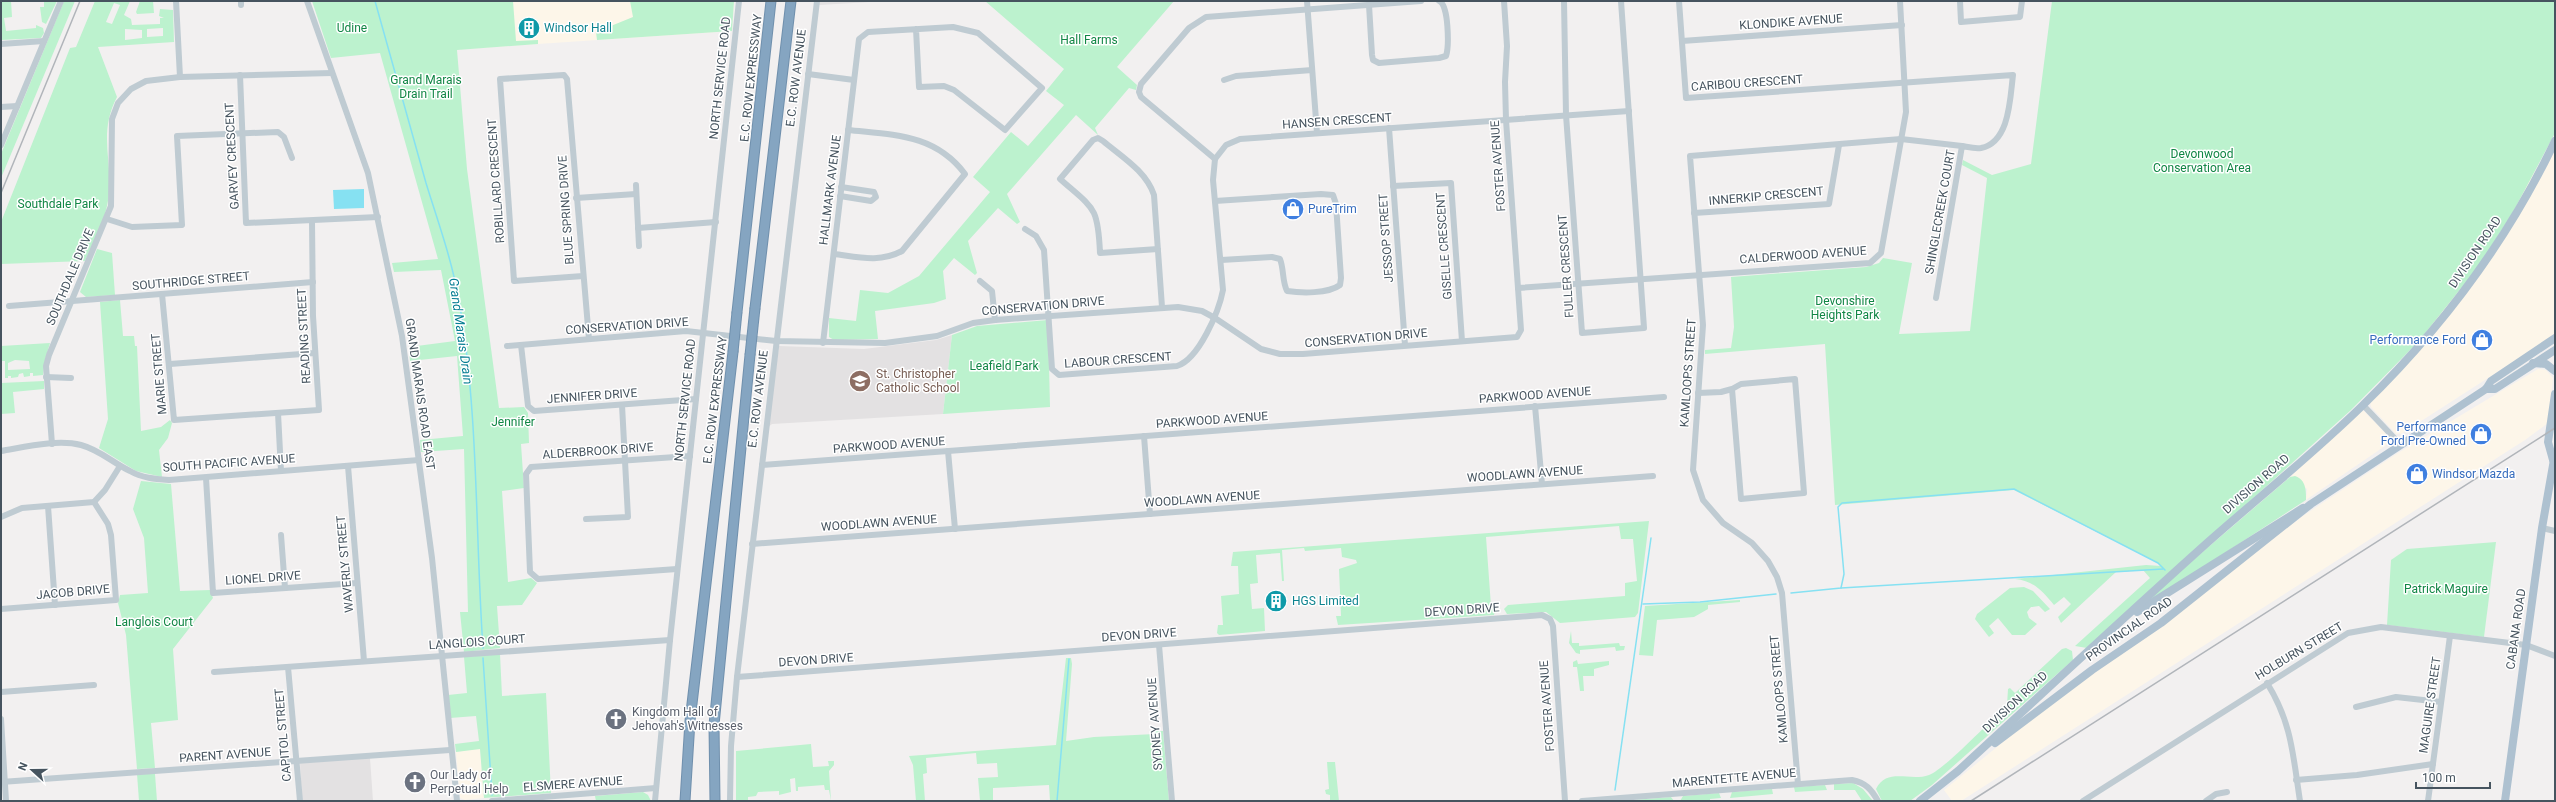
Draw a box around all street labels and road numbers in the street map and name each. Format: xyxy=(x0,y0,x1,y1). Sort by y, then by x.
street label: KLONDIKE AVENUE xyxy=(1739,11,1843,33)
street label: E.C. ROW EXPRESSWAY xyxy=(737,13,765,143)
street label: NORTH SERVICE ROAD xyxy=(707,16,733,140)
street label: E.C. ROW AVENUE xyxy=(783,28,809,128)
street label: CARIBOU CRESCENT xyxy=(1691,72,1803,94)
street label: GARVEY CRESCENT xyxy=(222,102,242,210)
street label: HANSEN CRESCENT xyxy=(1282,110,1392,132)
street label: ROBILLARD CRESCENT xyxy=(485,118,507,244)
street label: FOSTER AVENUE xyxy=(1488,120,1508,212)
street label: HALLMARK AVENUE xyxy=(816,134,844,246)
street label: SHINGLECREEK COURT xyxy=(1922,149,1958,275)
street label: BLUE SPRING DRIVE xyxy=(555,155,577,265)
street label: INNERKIP CRESCENT xyxy=(1708,184,1824,208)
street label: GISELLE CRESCENT xyxy=(1433,192,1455,300)
street label: JESSOP STREET xyxy=(1376,193,1396,283)
street label: DIVISION ROAD xyxy=(2446,213,2504,291)
street label: FULLER CRESCENT xyxy=(1555,214,1577,318)
street label: SOUTHDALE DRIVE xyxy=(43,226,97,327)
street label: CALDERWOOD AVENUE xyxy=(1739,244,1867,266)
street label: SOUTHRIDGE STREET xyxy=(132,269,250,293)
street label: READING STREET xyxy=(295,288,313,384)
street label: CONSERVATION DRIVE xyxy=(981,294,1105,318)
street label: CONSERVATION DRIVE xyxy=(565,315,689,337)
street label: GRAND MARAIS ROAD EAST xyxy=(402,317,438,471)
street label: KAMLOOPS STREET xyxy=(1677,318,1699,428)
street label: CONSERVATION DRIVE xyxy=(1304,326,1428,350)
street label: MARIE STREET xyxy=(148,333,170,415)
street label: E.C. ROW EXPRESSWAY xyxy=(700,335,730,465)
street label: NORTH SERVICE ROAD xyxy=(672,338,698,462)
street label: E.C. ROW AVENUE xyxy=(745,349,771,449)
street label: LABOUR CRESCENT xyxy=(1064,349,1172,371)
street label: PARKWOOD AVENUE xyxy=(1478,384,1592,406)
street label: JENNIFER DRIVE xyxy=(546,386,638,406)
street label: PARKWOOD AVENUE xyxy=(1155,409,1269,431)
street label: PARKWOOD AVENUE xyxy=(832,434,946,456)
street label: ALDERBROOK DRIVE xyxy=(542,440,654,462)
street label: SOUTH PACIFIC AVENUE xyxy=(162,451,296,475)
street label: DIVISION ROAD xyxy=(2220,451,2292,517)
street label: WOODLAWN AVENUE xyxy=(1467,463,1584,485)
street label: WOODLAWN AVENUE xyxy=(1144,488,1261,510)
street label: WOODLAWN AVENUE xyxy=(821,512,938,534)
street label: WAVERLY STREET xyxy=(334,515,356,613)
street label: LIONEL DRIVE xyxy=(225,568,301,588)
street label: JACOB DRIVE xyxy=(36,582,111,602)
street label: CABANA ROAD xyxy=(2503,587,2529,670)
street label: PROVINCIAL ROAD xyxy=(2083,594,2175,664)
street label: DEVON DRIVE xyxy=(1424,600,1500,620)
street label: HOLBURN STREET xyxy=(2253,619,2345,683)
street label: DEVON DRIVE xyxy=(1101,625,1177,645)
street label: LANGLOIS COURT xyxy=(428,632,526,652)
street label: KAMLOOPS STREET xyxy=(1767,634,1791,744)
street label: DEVON DRIVE xyxy=(778,650,854,670)
street label: MAGUIRE STREET xyxy=(2416,656,2444,754)
street label: FOSTER AVENUE xyxy=(1537,660,1557,752)
street label: DIVISION ROAD xyxy=(1980,668,2050,736)
street label: SYDNEY AVENUE xyxy=(1145,677,1165,771)
street label: CAPITOL STREET xyxy=(272,688,294,782)
street label: PARENT AVENUE xyxy=(179,745,272,765)
street label: MARENTETTE AVENUE xyxy=(1671,766,1797,790)
street label: ELSMERE AVENUE xyxy=(523,774,623,794)

